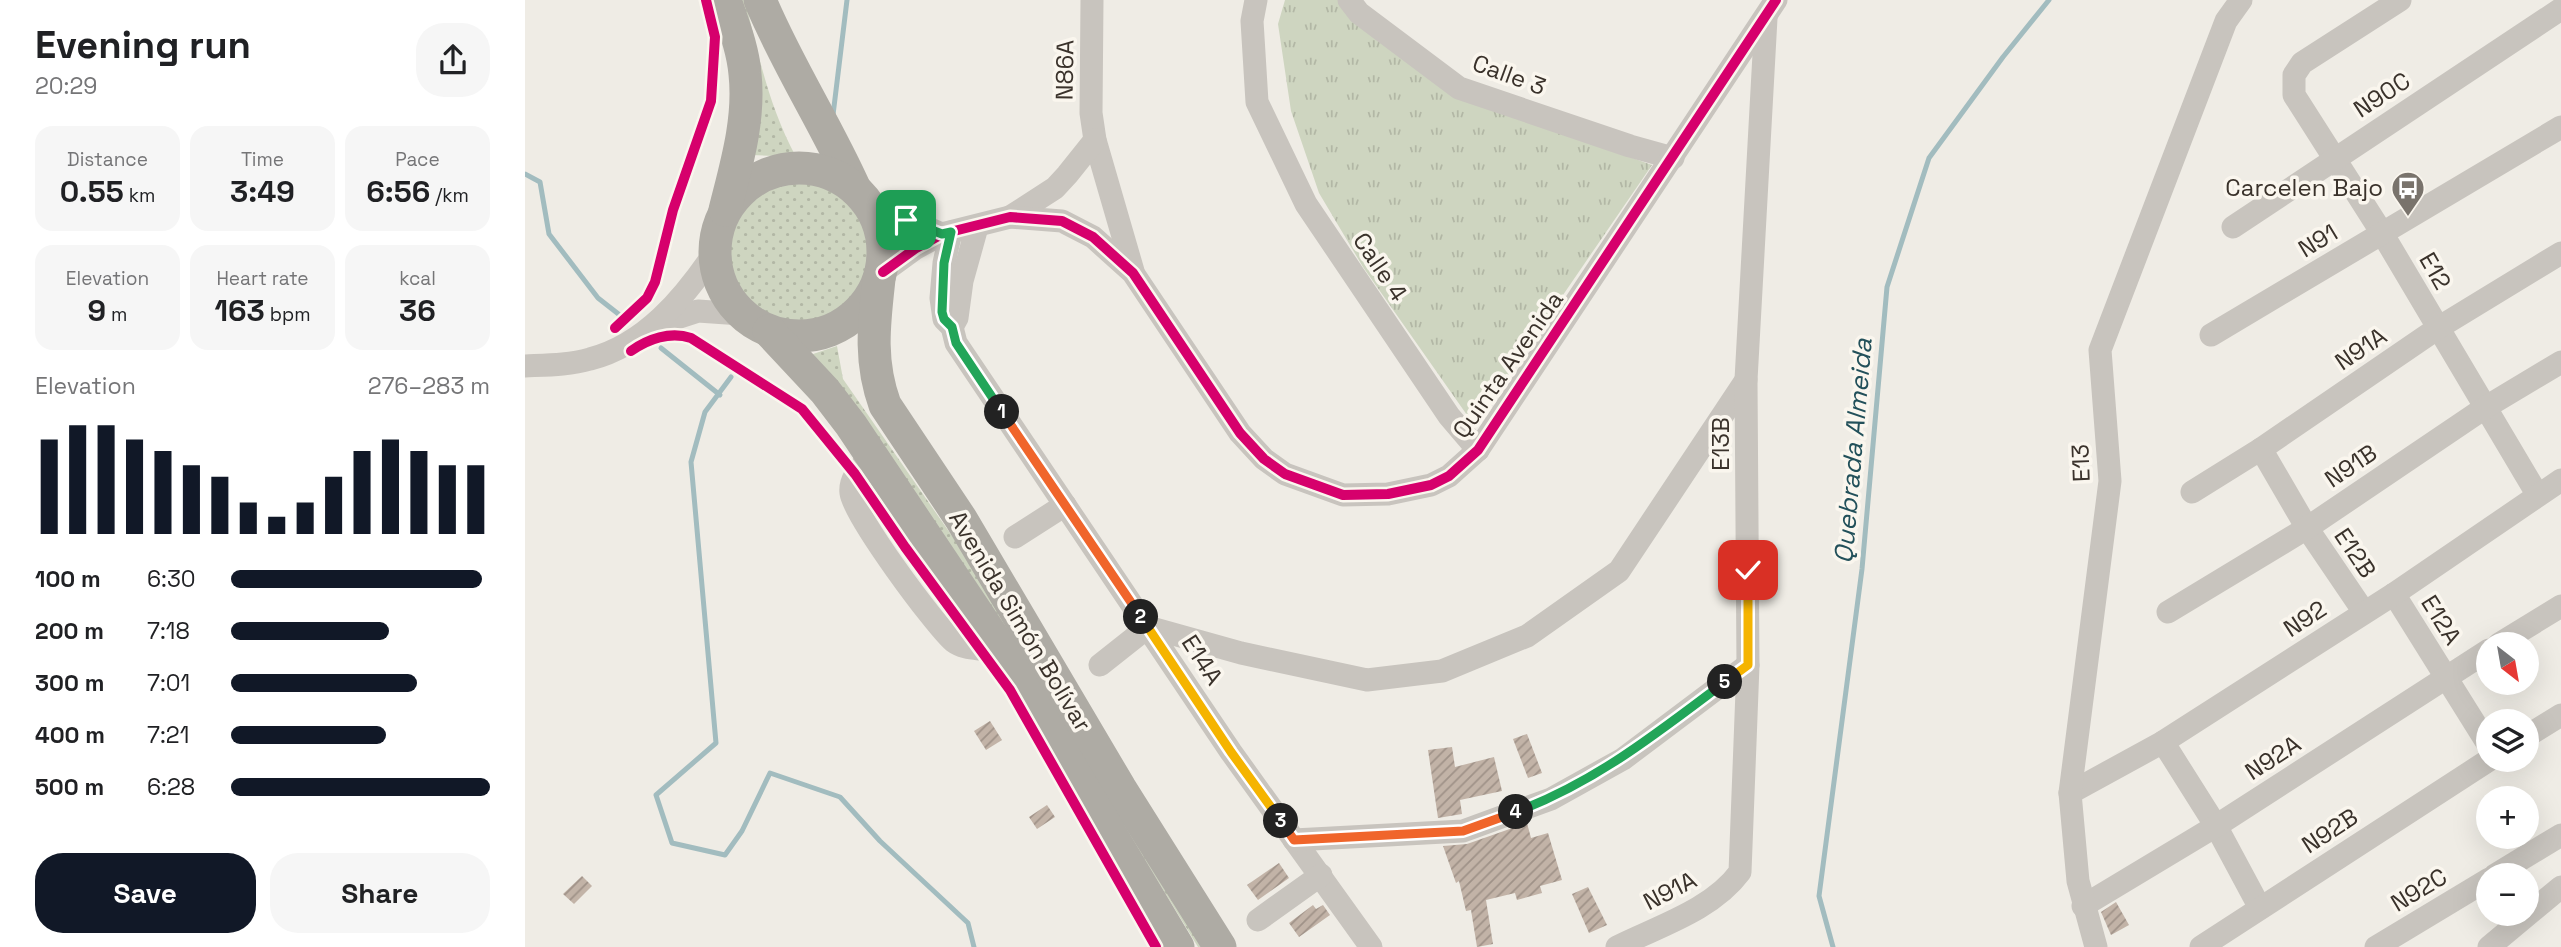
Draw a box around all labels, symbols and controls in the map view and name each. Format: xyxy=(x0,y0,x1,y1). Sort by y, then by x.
text: Evening run xyxy=(35,21,251,69)
button: share xyxy=(416,23,490,97)
street label: N86A xyxy=(1048,39,1081,101)
street label: Calle 3 xyxy=(1468,47,1550,102)
street label: N90C xyxy=(2348,65,2416,124)
text: 20:29 xyxy=(35,71,97,101)
text: Distance xyxy=(67,147,148,172)
text: Time xyxy=(241,147,284,172)
text: Pace xyxy=(395,147,440,172)
bus stop icon: Carcelen Bajo xyxy=(2389,169,2427,218)
text: 0.55 xyxy=(60,172,124,211)
text: 3:49 xyxy=(230,172,295,211)
text: 6:56 xyxy=(366,172,430,211)
place label: Carcelen Bajo xyxy=(2225,172,2383,203)
text: km xyxy=(124,183,155,208)
text: /km xyxy=(430,183,469,208)
pin xyxy=(876,190,936,250)
icon: arrive xyxy=(887,201,925,239)
street label: N91 xyxy=(2292,217,2343,264)
street label: Calle 4 xyxy=(1346,226,1415,307)
street label: E12 xyxy=(2413,247,2458,295)
text: Elevation xyxy=(66,266,149,291)
text: Heart rate xyxy=(216,266,309,291)
text: kcal xyxy=(399,266,436,291)
street label: Quinta Avenida xyxy=(1445,285,1570,444)
text: 9 xyxy=(88,291,106,330)
text: 163 xyxy=(214,291,265,330)
text: 36 xyxy=(399,291,436,330)
text: m xyxy=(106,302,127,327)
text: bpm xyxy=(265,302,311,327)
street label: N91A xyxy=(2329,320,2393,377)
water label: Quebrada Almeida xyxy=(1826,336,1880,565)
text: Elevation xyxy=(35,371,136,401)
text: 276–283 m xyxy=(368,371,490,401)
pin: 1 xyxy=(985,394,1019,430)
text: 1 xyxy=(997,399,1006,424)
street label: E13B xyxy=(1705,417,1736,471)
street label: N91B xyxy=(2319,437,2383,494)
street label: E13 xyxy=(2064,443,2097,483)
street label: Avenida Simón Bolívar xyxy=(942,505,1099,737)
street label: E12B xyxy=(2327,522,2383,584)
pin xyxy=(1718,540,1778,600)
icon: check xyxy=(1729,551,1767,589)
text: 100 m xyxy=(35,564,101,594)
text: 6:30 xyxy=(147,564,196,594)
street label: E12A xyxy=(2414,589,2469,650)
street label: N92 xyxy=(2277,593,2332,644)
pin: 2 xyxy=(1123,600,1159,634)
text: 2 xyxy=(1135,604,1146,629)
text: 200 m xyxy=(35,616,104,646)
text: 7:18 xyxy=(147,616,190,646)
street label: E14A xyxy=(1175,629,1230,691)
north arrow xyxy=(2476,632,2539,695)
map controls xyxy=(2476,632,2539,926)
pin: 5 xyxy=(1707,664,1743,700)
text: 300 m xyxy=(35,668,104,698)
text: 7:01 xyxy=(147,668,190,698)
text: 5 xyxy=(1719,669,1730,694)
button: layers xyxy=(2476,709,2539,772)
text: 400 m xyxy=(35,720,105,750)
text: 7:21 xyxy=(147,720,189,750)
street label: N92A xyxy=(2239,728,2306,787)
text: 500 m xyxy=(35,772,104,802)
text: 6:28 xyxy=(147,772,195,802)
button: + xyxy=(2476,786,2539,849)
pin: 4 xyxy=(1499,794,1534,830)
text: 4 xyxy=(1509,799,1522,824)
street label: N92B xyxy=(2296,801,2364,860)
pin: 3 xyxy=(1263,804,1299,838)
text: 3 xyxy=(1275,808,1286,833)
button: Save xyxy=(35,853,256,933)
button: Share xyxy=(270,853,490,933)
street label: N92C xyxy=(2385,861,2453,918)
button: − xyxy=(2476,863,2539,926)
street label: N91A xyxy=(1638,864,1702,917)

